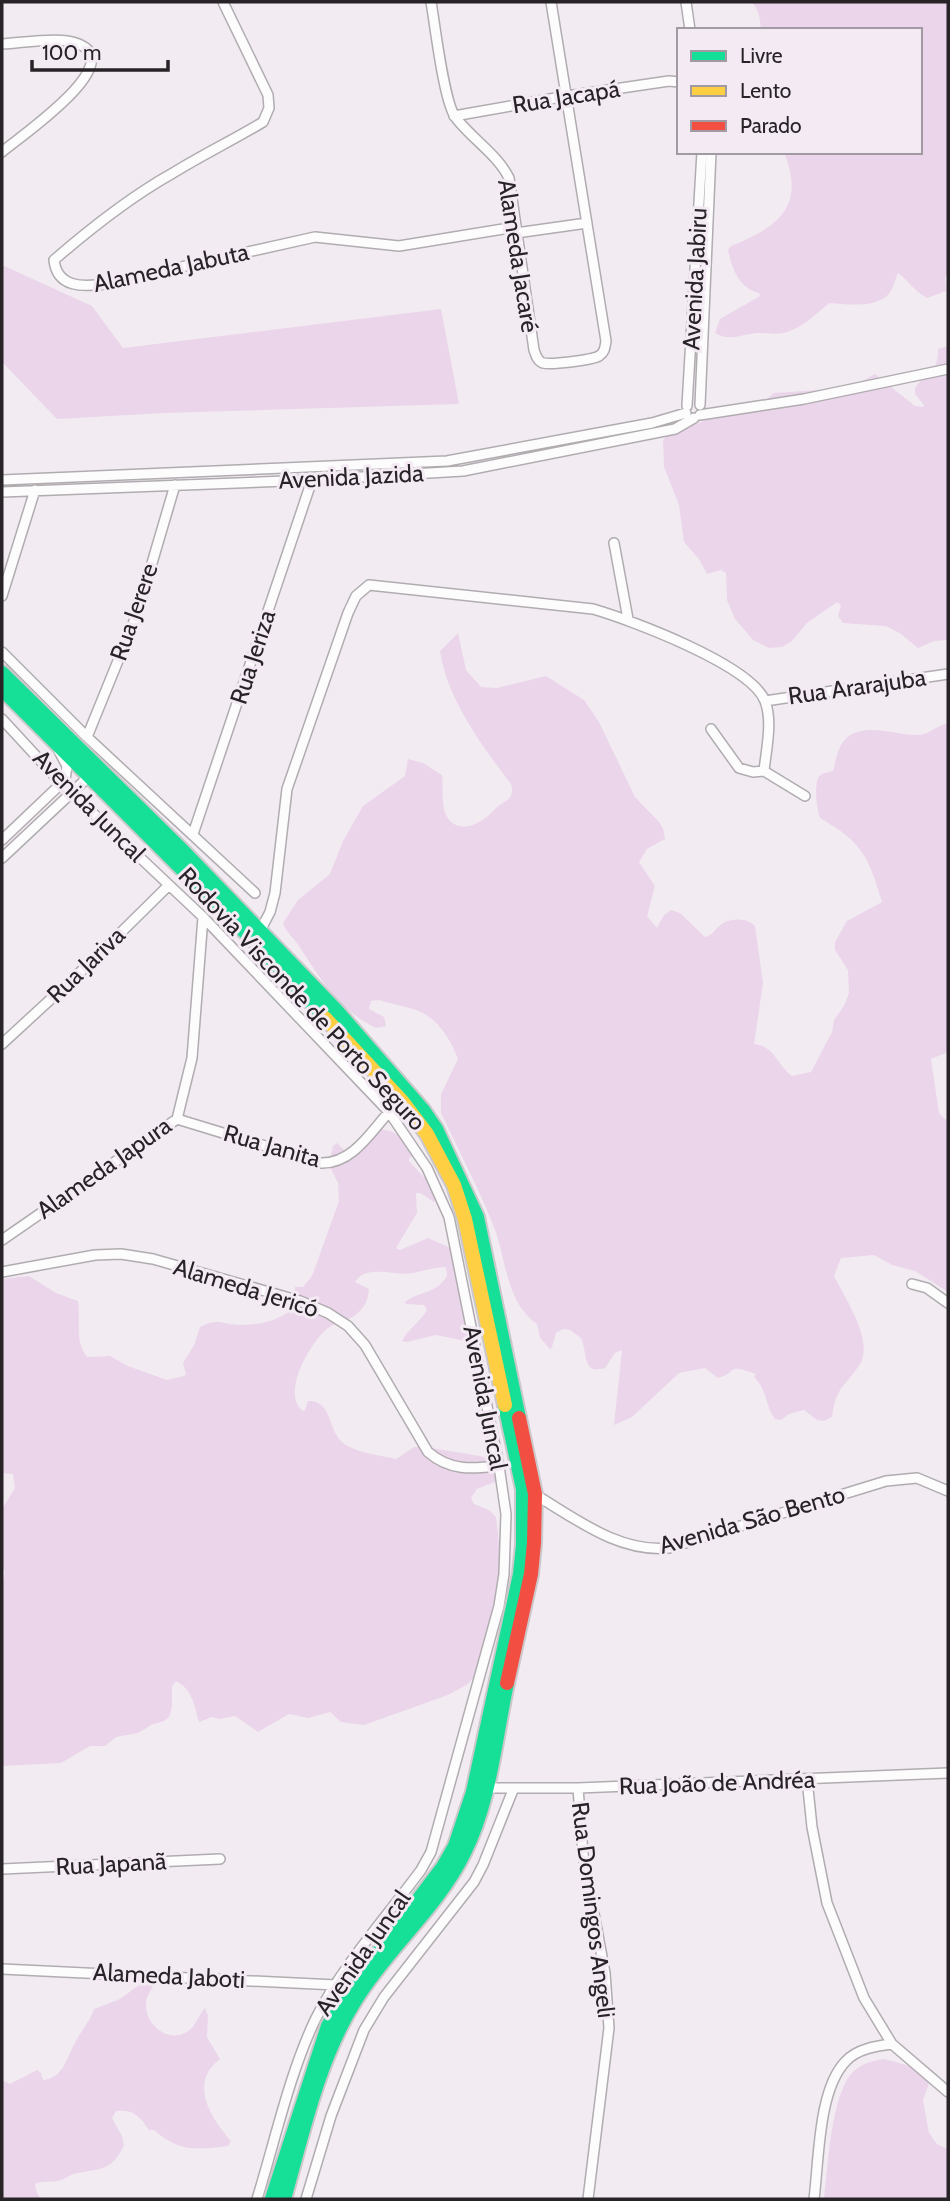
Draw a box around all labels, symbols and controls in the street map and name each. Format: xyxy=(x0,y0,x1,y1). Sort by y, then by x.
scale bar xyxy=(32,28,168,72)
legend xyxy=(677,28,922,154)
text: 100 m xyxy=(42,40,101,65)
text: Livre xyxy=(740,43,783,68)
street label: Rua Jacapá xyxy=(510,74,622,119)
text: Lento xyxy=(740,78,791,103)
text: Parado xyxy=(740,113,802,138)
street label: Alameda Jacaré xyxy=(492,177,545,335)
street label: Avenida Jabiru xyxy=(676,207,713,351)
street label: Alameda Jabuta xyxy=(90,237,252,298)
street label: Avenida Jazida xyxy=(278,458,425,495)
street label: Rua Jerere xyxy=(103,559,164,664)
street label: Rua Jeriza xyxy=(224,606,281,708)
street label: Rua Ararajuba xyxy=(786,662,928,711)
street label: Avenida Juncal xyxy=(27,744,152,868)
street label: Rodovia Visconde de Porto Seguro xyxy=(173,861,432,1136)
street label: Rua Jariva xyxy=(41,920,131,1009)
street label: Alameda Japura xyxy=(31,1110,177,1225)
street label: Rua Janita xyxy=(220,1118,324,1173)
street label: Alameda Jericó xyxy=(170,1252,322,1323)
street label: Avenida Juncal xyxy=(457,1323,514,1473)
street label: Avenida São Bento xyxy=(656,1479,848,1560)
street label: Rua João de Andréa xyxy=(618,1765,816,1800)
street label: Rua Domingos Angeli xyxy=(566,1800,621,2020)
street label: Rua Japanã xyxy=(55,1846,168,1881)
street label: Avenida Juncal xyxy=(309,1884,417,2021)
street label: Alameda Jaboti xyxy=(92,1957,246,1994)

